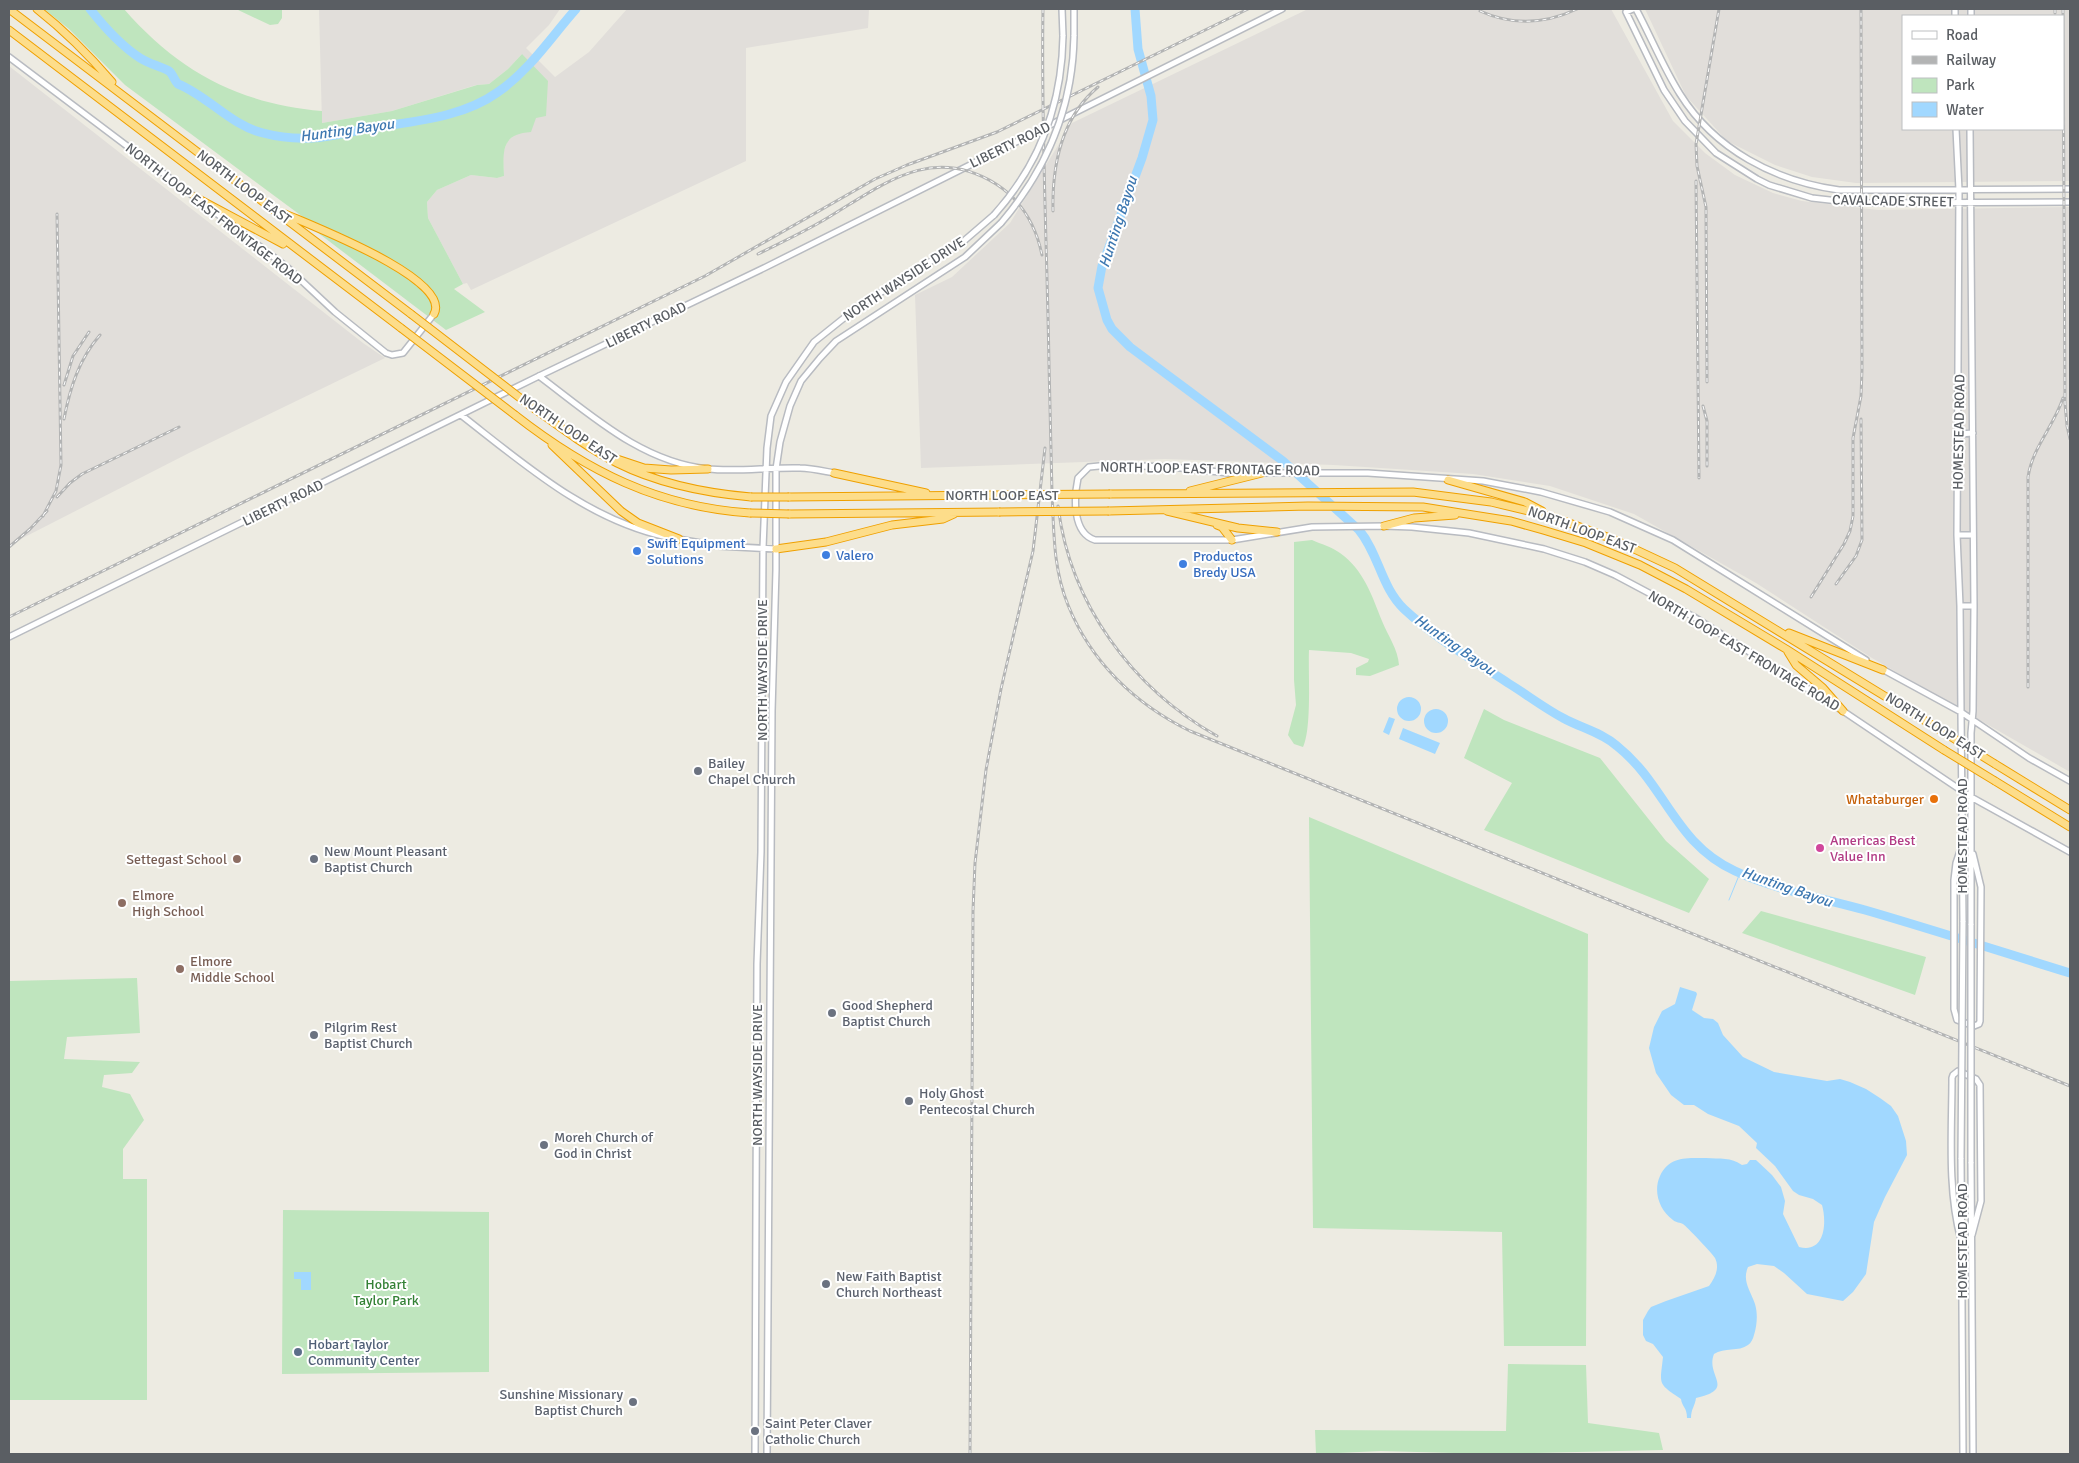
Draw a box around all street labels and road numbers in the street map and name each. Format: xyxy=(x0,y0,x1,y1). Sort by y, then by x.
street label: LIBERTY ROAD xyxy=(967,118,1053,172)
street label: NORTH LOOP EAST FRONTAGE ROAD xyxy=(122,140,306,288)
street label: NORTH LOOP EAST xyxy=(194,146,295,228)
street label: CAVALCADE STREET xyxy=(1832,191,1954,211)
street label: NORTH WAYSIDE DRIVE xyxy=(840,233,968,325)
street label: LIBERTY ROAD xyxy=(603,298,689,352)
street label: HOMESTEAD ROAD xyxy=(1949,374,1969,490)
street label: NORTH LOOP EAST xyxy=(516,390,620,468)
street label: NORTH LOOP EAST FRONTAGE ROAD xyxy=(1100,459,1320,479)
street label: LIBERTY ROAD xyxy=(240,476,326,530)
street label: NORTH LOOP EAST xyxy=(945,487,1059,504)
street label: NORTH LOOP EAST xyxy=(1526,503,1638,557)
street label: NORTH LOOP EAST FRONTAGE ROAD xyxy=(1645,587,1843,715)
street label: NORTH WAYSIDE DRIVE xyxy=(754,599,771,741)
street label: NORTH LOOP EAST xyxy=(1882,689,1988,763)
street label: HOMESTEAD ROAD xyxy=(1954,778,1971,894)
street label: NORTH WAYSIDE DRIVE xyxy=(749,1004,766,1146)
street label: HOMESTEAD ROAD xyxy=(1954,1183,1971,1299)

